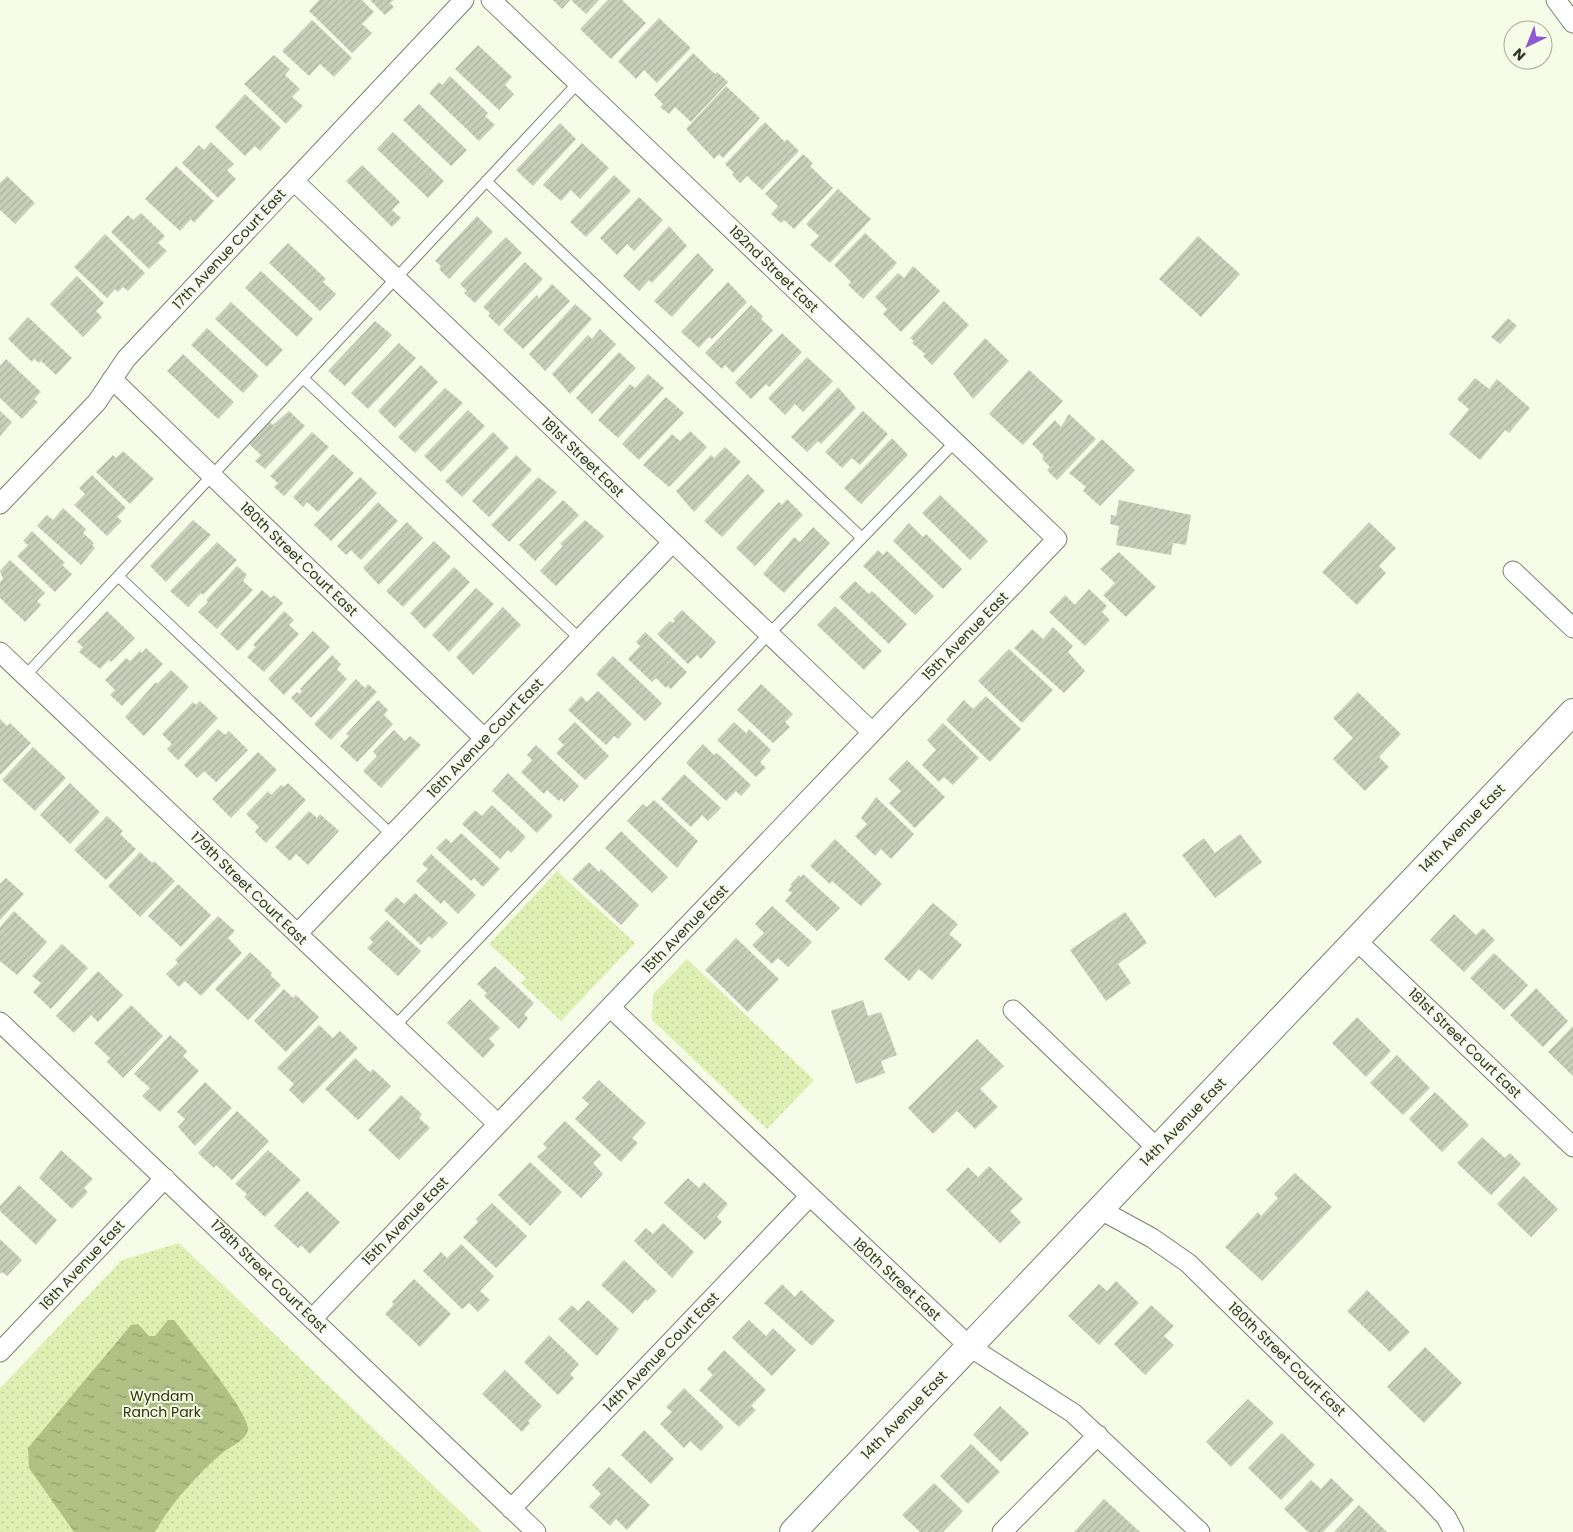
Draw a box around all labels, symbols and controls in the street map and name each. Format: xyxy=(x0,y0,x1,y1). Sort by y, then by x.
north arrow xyxy=(1503,20,1553,70)
text: N xyxy=(1508,44,1530,65)
street label: 17th Avenue Court East xyxy=(168,184,290,314)
street label: 182nd Street East xyxy=(725,221,823,317)
street label: 181st Street East xyxy=(537,412,629,502)
street label: 180th Street Court East xyxy=(236,497,362,621)
street label: 15th Avenue East xyxy=(917,587,1013,685)
street label: 16th Avenue Court East xyxy=(422,674,548,802)
street label: 14th Avenue East xyxy=(1414,779,1510,877)
street label: 179th Street Court East xyxy=(186,827,312,949)
street label: 15th Avenue East xyxy=(637,880,733,978)
street label: 181st Street Court East xyxy=(1404,984,1526,1102)
street label: 14th Avenue East xyxy=(1135,1073,1231,1171)
street label: 15th Avenue East xyxy=(357,1172,453,1270)
street label: 178th Street Court East xyxy=(206,1215,332,1337)
street label: 16th Avenue East xyxy=(35,1216,129,1314)
street label: 180th Street East xyxy=(849,1233,945,1325)
street label: 14th Avenue Court East xyxy=(598,1288,724,1416)
street label: 180th Street Court East xyxy=(1224,1297,1350,1421)
street label: 14th Avenue East xyxy=(856,1366,952,1464)
park label: Wyndam Ranch Park xyxy=(123,1386,202,1422)

